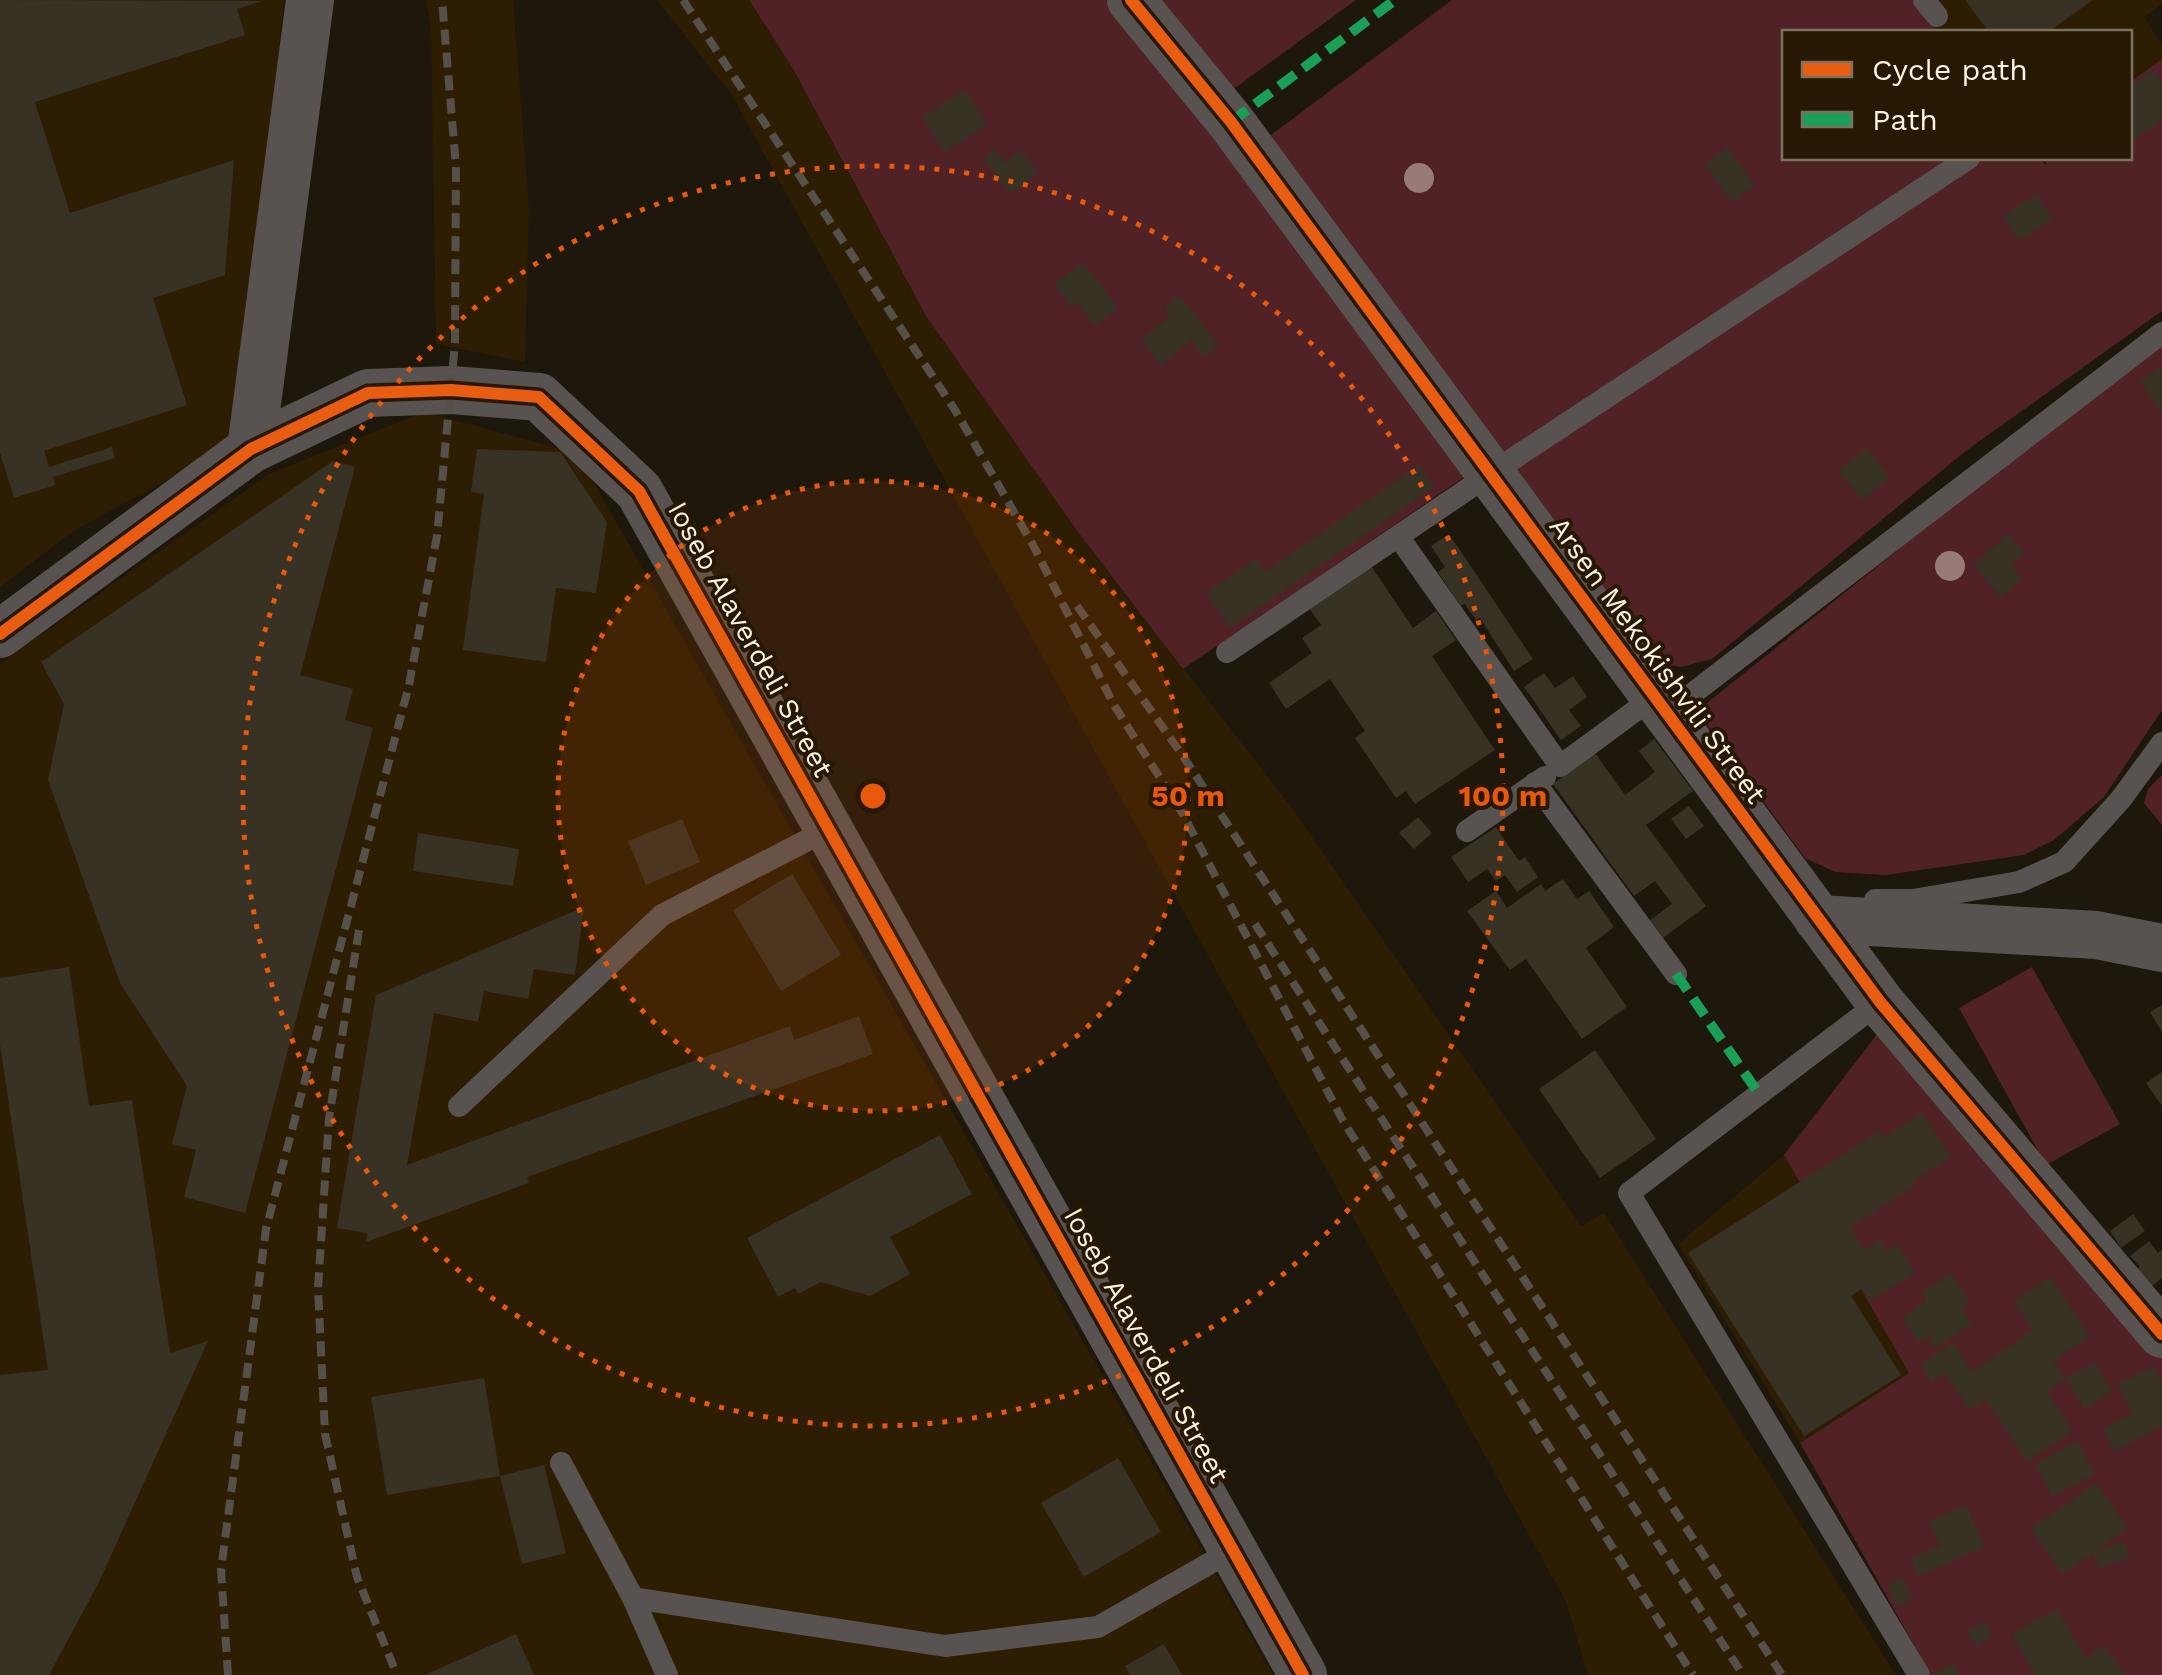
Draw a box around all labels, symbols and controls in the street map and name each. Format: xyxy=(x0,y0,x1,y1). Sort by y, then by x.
legend xyxy=(1782,30,2132,160)
text: Cycle path xyxy=(1872,52,2028,87)
text: Path xyxy=(1872,102,1938,137)
street label: Ioseb Alaverdeli Street xyxy=(661,496,840,783)
street label: Arsen Mekokishvili Street xyxy=(1543,511,1773,810)
centre of rings xyxy=(855,778,891,814)
text: 50 m xyxy=(1151,778,1225,813)
text: 100 m xyxy=(1459,778,1547,813)
street label: Ioseb Alaverdeli Street xyxy=(1057,1202,1236,1489)

